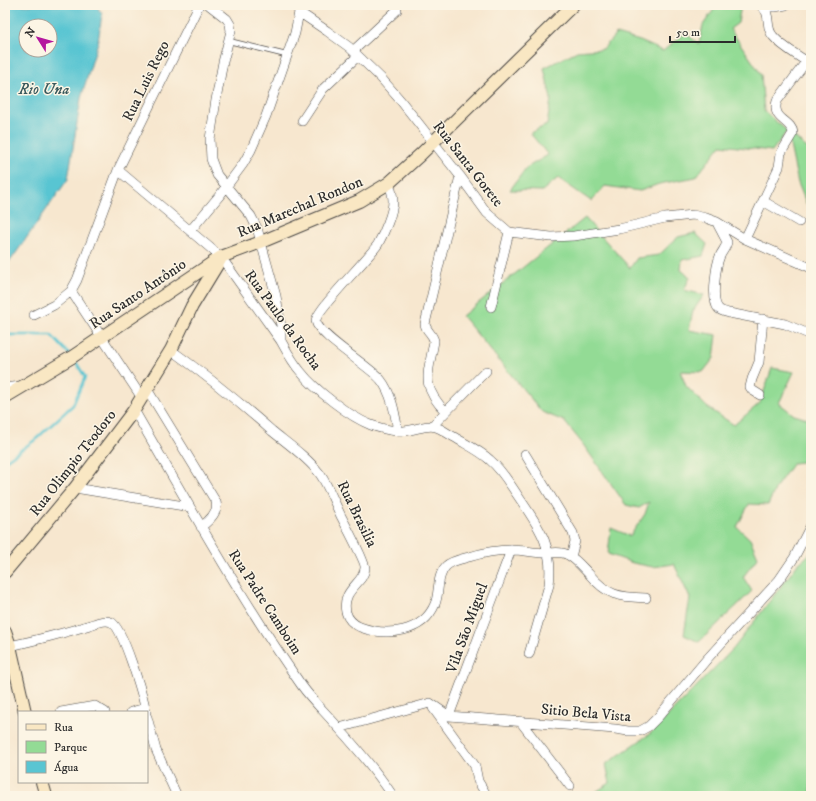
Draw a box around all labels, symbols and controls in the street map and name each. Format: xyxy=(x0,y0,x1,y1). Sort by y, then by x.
north arrow xyxy=(18,18,58,58)
scale bar xyxy=(670,18,735,44)
text: N xyxy=(23,25,39,40)
text: 50 m xyxy=(676,25,700,40)
street label: Rua Luis Rego xyxy=(118,37,174,125)
water label: Rio Una xyxy=(18,79,69,99)
street label: Rua Santa Gorete xyxy=(429,117,507,211)
street label: Rua Marechal Rondon xyxy=(234,172,366,242)
street label: Rua Santo Antônio xyxy=(86,255,190,333)
street label: Rua Paulo da Rocha xyxy=(240,266,326,374)
street label: Rua Olimpio Teodoro xyxy=(26,406,120,520)
street label: Rua Brasilia xyxy=(333,478,382,551)
street label: Rua Padre Camboim xyxy=(224,546,306,658)
street label: Vila São Miguel xyxy=(441,580,492,677)
street label: Sitio Bela Vista xyxy=(540,700,632,726)
legend xyxy=(18,711,148,783)
text: Rua xyxy=(54,720,74,735)
text: Parque xyxy=(54,740,87,755)
text: Água xyxy=(54,760,79,775)

